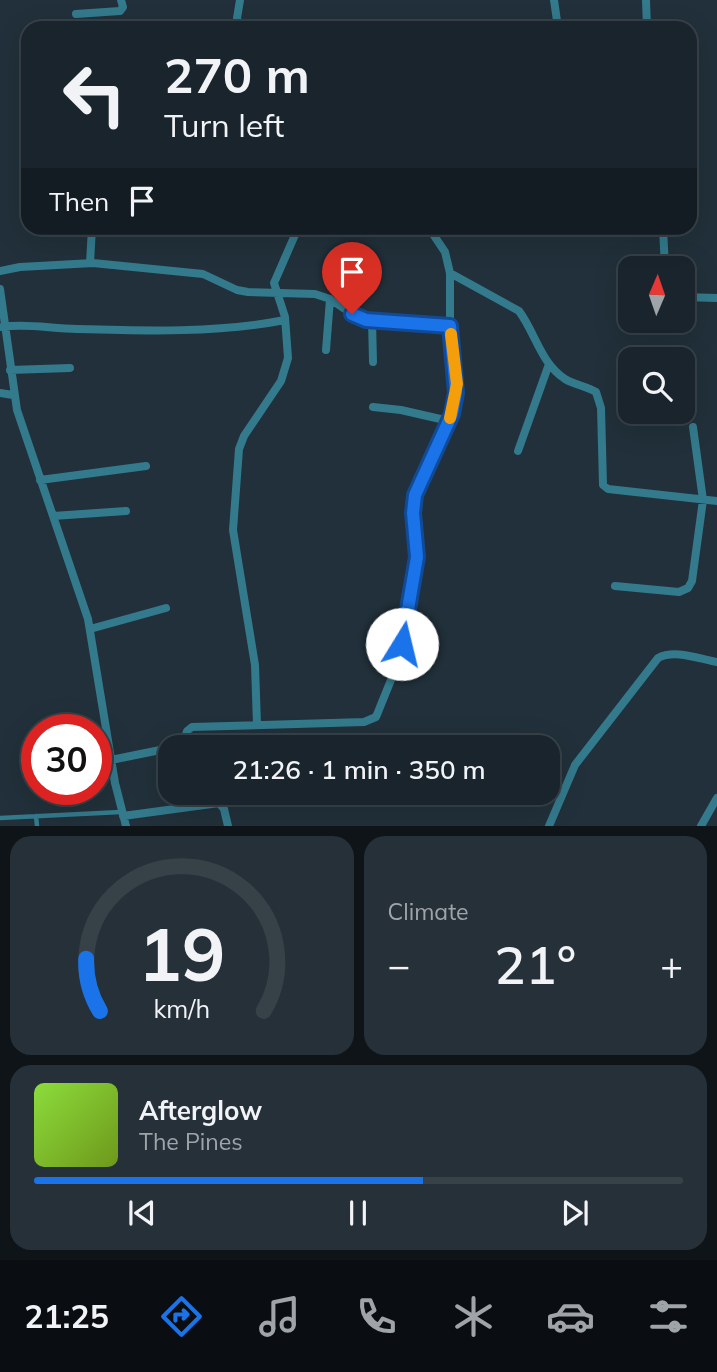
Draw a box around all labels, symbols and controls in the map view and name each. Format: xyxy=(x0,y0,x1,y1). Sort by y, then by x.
text: 270 m xyxy=(164,44,310,105)
icon: left xyxy=(49,49,140,140)
text: Turn left xyxy=(164,105,284,145)
icon: arrive xyxy=(123,182,161,220)
text: Then xyxy=(49,185,109,218)
pin xyxy=(322,242,382,314)
icon: arrive xyxy=(333,253,371,291)
north arrow xyxy=(618,256,695,332)
map controls xyxy=(618,256,695,424)
button: search xyxy=(618,347,695,424)
position arrow xyxy=(365,607,439,681)
speed limit sign: 30 xyxy=(21,714,112,805)
text: 21:26 · 1 min · 350 m xyxy=(232,753,486,786)
text: Climate xyxy=(388,897,469,926)
text: 19 xyxy=(138,909,225,1000)
text: 21° xyxy=(494,932,576,997)
text: − xyxy=(388,941,410,989)
text: + xyxy=(660,941,683,989)
text: km/h xyxy=(153,993,210,1024)
text: Afterglow xyxy=(139,1094,262,1127)
text: The Pines xyxy=(139,1127,243,1156)
icon: previous xyxy=(123,1194,161,1232)
icon: pause xyxy=(339,1194,377,1232)
icon: next xyxy=(556,1194,594,1232)
icon: directions xyxy=(157,1292,206,1341)
icon: music xyxy=(255,1292,304,1341)
icon: phone xyxy=(352,1292,401,1341)
icon: climate xyxy=(449,1292,498,1341)
icon: car xyxy=(546,1292,595,1341)
icon: filters xyxy=(644,1292,693,1341)
text: 21:25 xyxy=(24,1296,109,1336)

